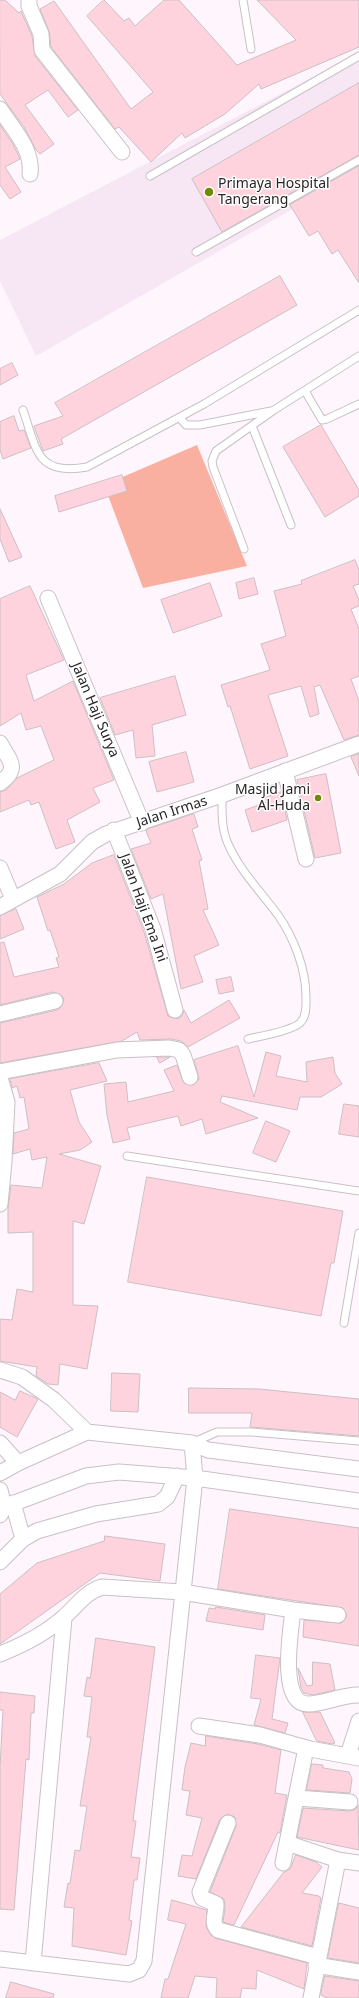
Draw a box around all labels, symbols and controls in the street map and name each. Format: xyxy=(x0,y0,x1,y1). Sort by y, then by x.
place label: Primaya Hospital Tangerang xyxy=(218,176,330,208)
marker: Primaya Hospital Tangerang xyxy=(203,186,215,198)
street label: Jalan Haji Surya xyxy=(67,660,123,760)
place label: Masjid Jami Al-Huda xyxy=(235,782,310,814)
street label: Jalan Irmas xyxy=(134,793,210,831)
marker: Masjid Jami Al-Huda xyxy=(313,793,323,803)
street label: Jalan Haji Ema Ini xyxy=(116,852,170,964)

